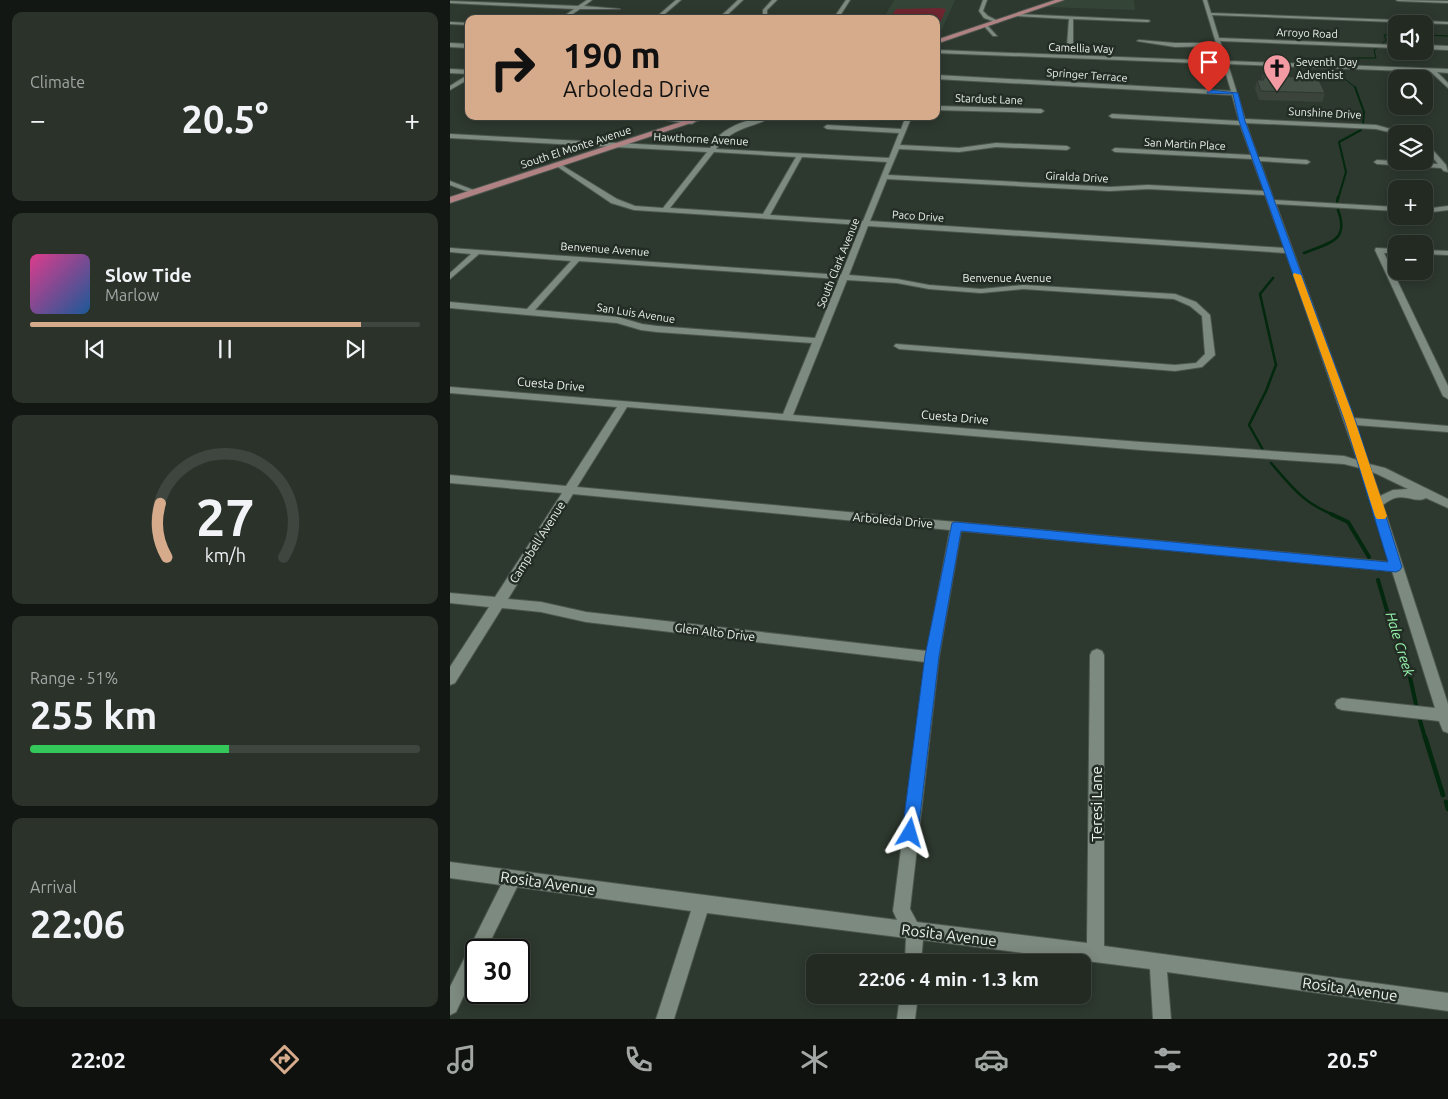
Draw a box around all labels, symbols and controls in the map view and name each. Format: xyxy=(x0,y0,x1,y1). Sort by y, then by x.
map controls xyxy=(1388,15,1433,280)
button: sound xyxy=(1388,15,1433,60)
street label: Arroyo Road xyxy=(1276,26,1338,40)
icon: right xyxy=(480,35,545,100)
text: 190 m xyxy=(563,35,661,75)
street label: Camellia Way xyxy=(1048,41,1115,55)
pin xyxy=(1188,41,1230,92)
icon: arrive xyxy=(1195,48,1223,76)
church icon: Seventh Day Adventist xyxy=(1262,53,1292,92)
place label: Seventh Day Adventist xyxy=(1296,56,1358,81)
street label: Springer Terrace xyxy=(1046,66,1128,84)
button: search xyxy=(1388,70,1433,115)
text: Climate xyxy=(30,73,85,91)
text: Arboleda Drive xyxy=(563,76,711,101)
street label: Stardust Lane xyxy=(955,92,1023,106)
text: 20.5° xyxy=(181,98,269,140)
text: − xyxy=(30,104,46,135)
text: + xyxy=(404,104,420,135)
street label: Sunshine Drive xyxy=(1288,105,1362,121)
street label: South El Monte Avenue xyxy=(519,123,633,171)
button: layers xyxy=(1388,125,1433,170)
street label: Hawthorne Avenue xyxy=(653,131,749,147)
street label: San Martin Place xyxy=(1144,136,1226,152)
street label: Giralda Drive xyxy=(1045,169,1109,185)
button: + xyxy=(1388,180,1433,225)
street label: Paco Drive xyxy=(892,208,944,224)
street label: South Clark Avenue xyxy=(814,216,862,310)
button: − xyxy=(1388,235,1433,280)
street label: Benvenue Avenue xyxy=(560,240,650,258)
text: Slow Tide xyxy=(105,264,192,286)
street label: Benvenue Avenue xyxy=(963,272,1051,284)
text: Marlow xyxy=(105,286,159,304)
street label: San Luis Avenue xyxy=(596,301,676,325)
icon: previous xyxy=(81,335,109,363)
icon: pause xyxy=(211,335,239,363)
icon: next xyxy=(341,335,369,363)
street label: Cuesta Drive xyxy=(517,375,585,393)
street label: Cuesta Drive xyxy=(921,408,989,426)
text: 27 xyxy=(196,488,254,546)
street label: Campbell Avenue xyxy=(507,499,567,585)
street label: Arboleda Drive xyxy=(852,510,934,530)
text: km/h xyxy=(204,545,246,565)
water label: Hale Creek xyxy=(1383,610,1418,679)
street label: Glen Alto Drive xyxy=(674,621,756,643)
text: Range · 51% xyxy=(30,669,118,687)
text: 255 km xyxy=(30,694,157,736)
street label: Teresi Lane xyxy=(1088,766,1105,842)
position arrow xyxy=(883,806,935,858)
street label: Rosita Avenue xyxy=(499,868,597,898)
text: Arrival xyxy=(30,878,77,896)
text: 22:06 xyxy=(30,903,125,945)
street label: Rosita Avenue xyxy=(900,921,998,949)
speed limit sign: 30 xyxy=(465,939,530,1004)
text: 22:06 · 4 min · 1.3 km xyxy=(858,968,1039,990)
street label: Rosita Avenue xyxy=(1301,974,1399,1004)
icon: directions xyxy=(267,1042,302,1077)
icon: music xyxy=(444,1042,479,1077)
icon: phone xyxy=(621,1042,656,1077)
icon: climate xyxy=(797,1042,832,1077)
icon: car xyxy=(974,1042,1009,1077)
icon: filters xyxy=(1150,1042,1185,1077)
text: 22:02 xyxy=(71,1047,126,1072)
text: 20.5° xyxy=(1327,1047,1377,1072)

